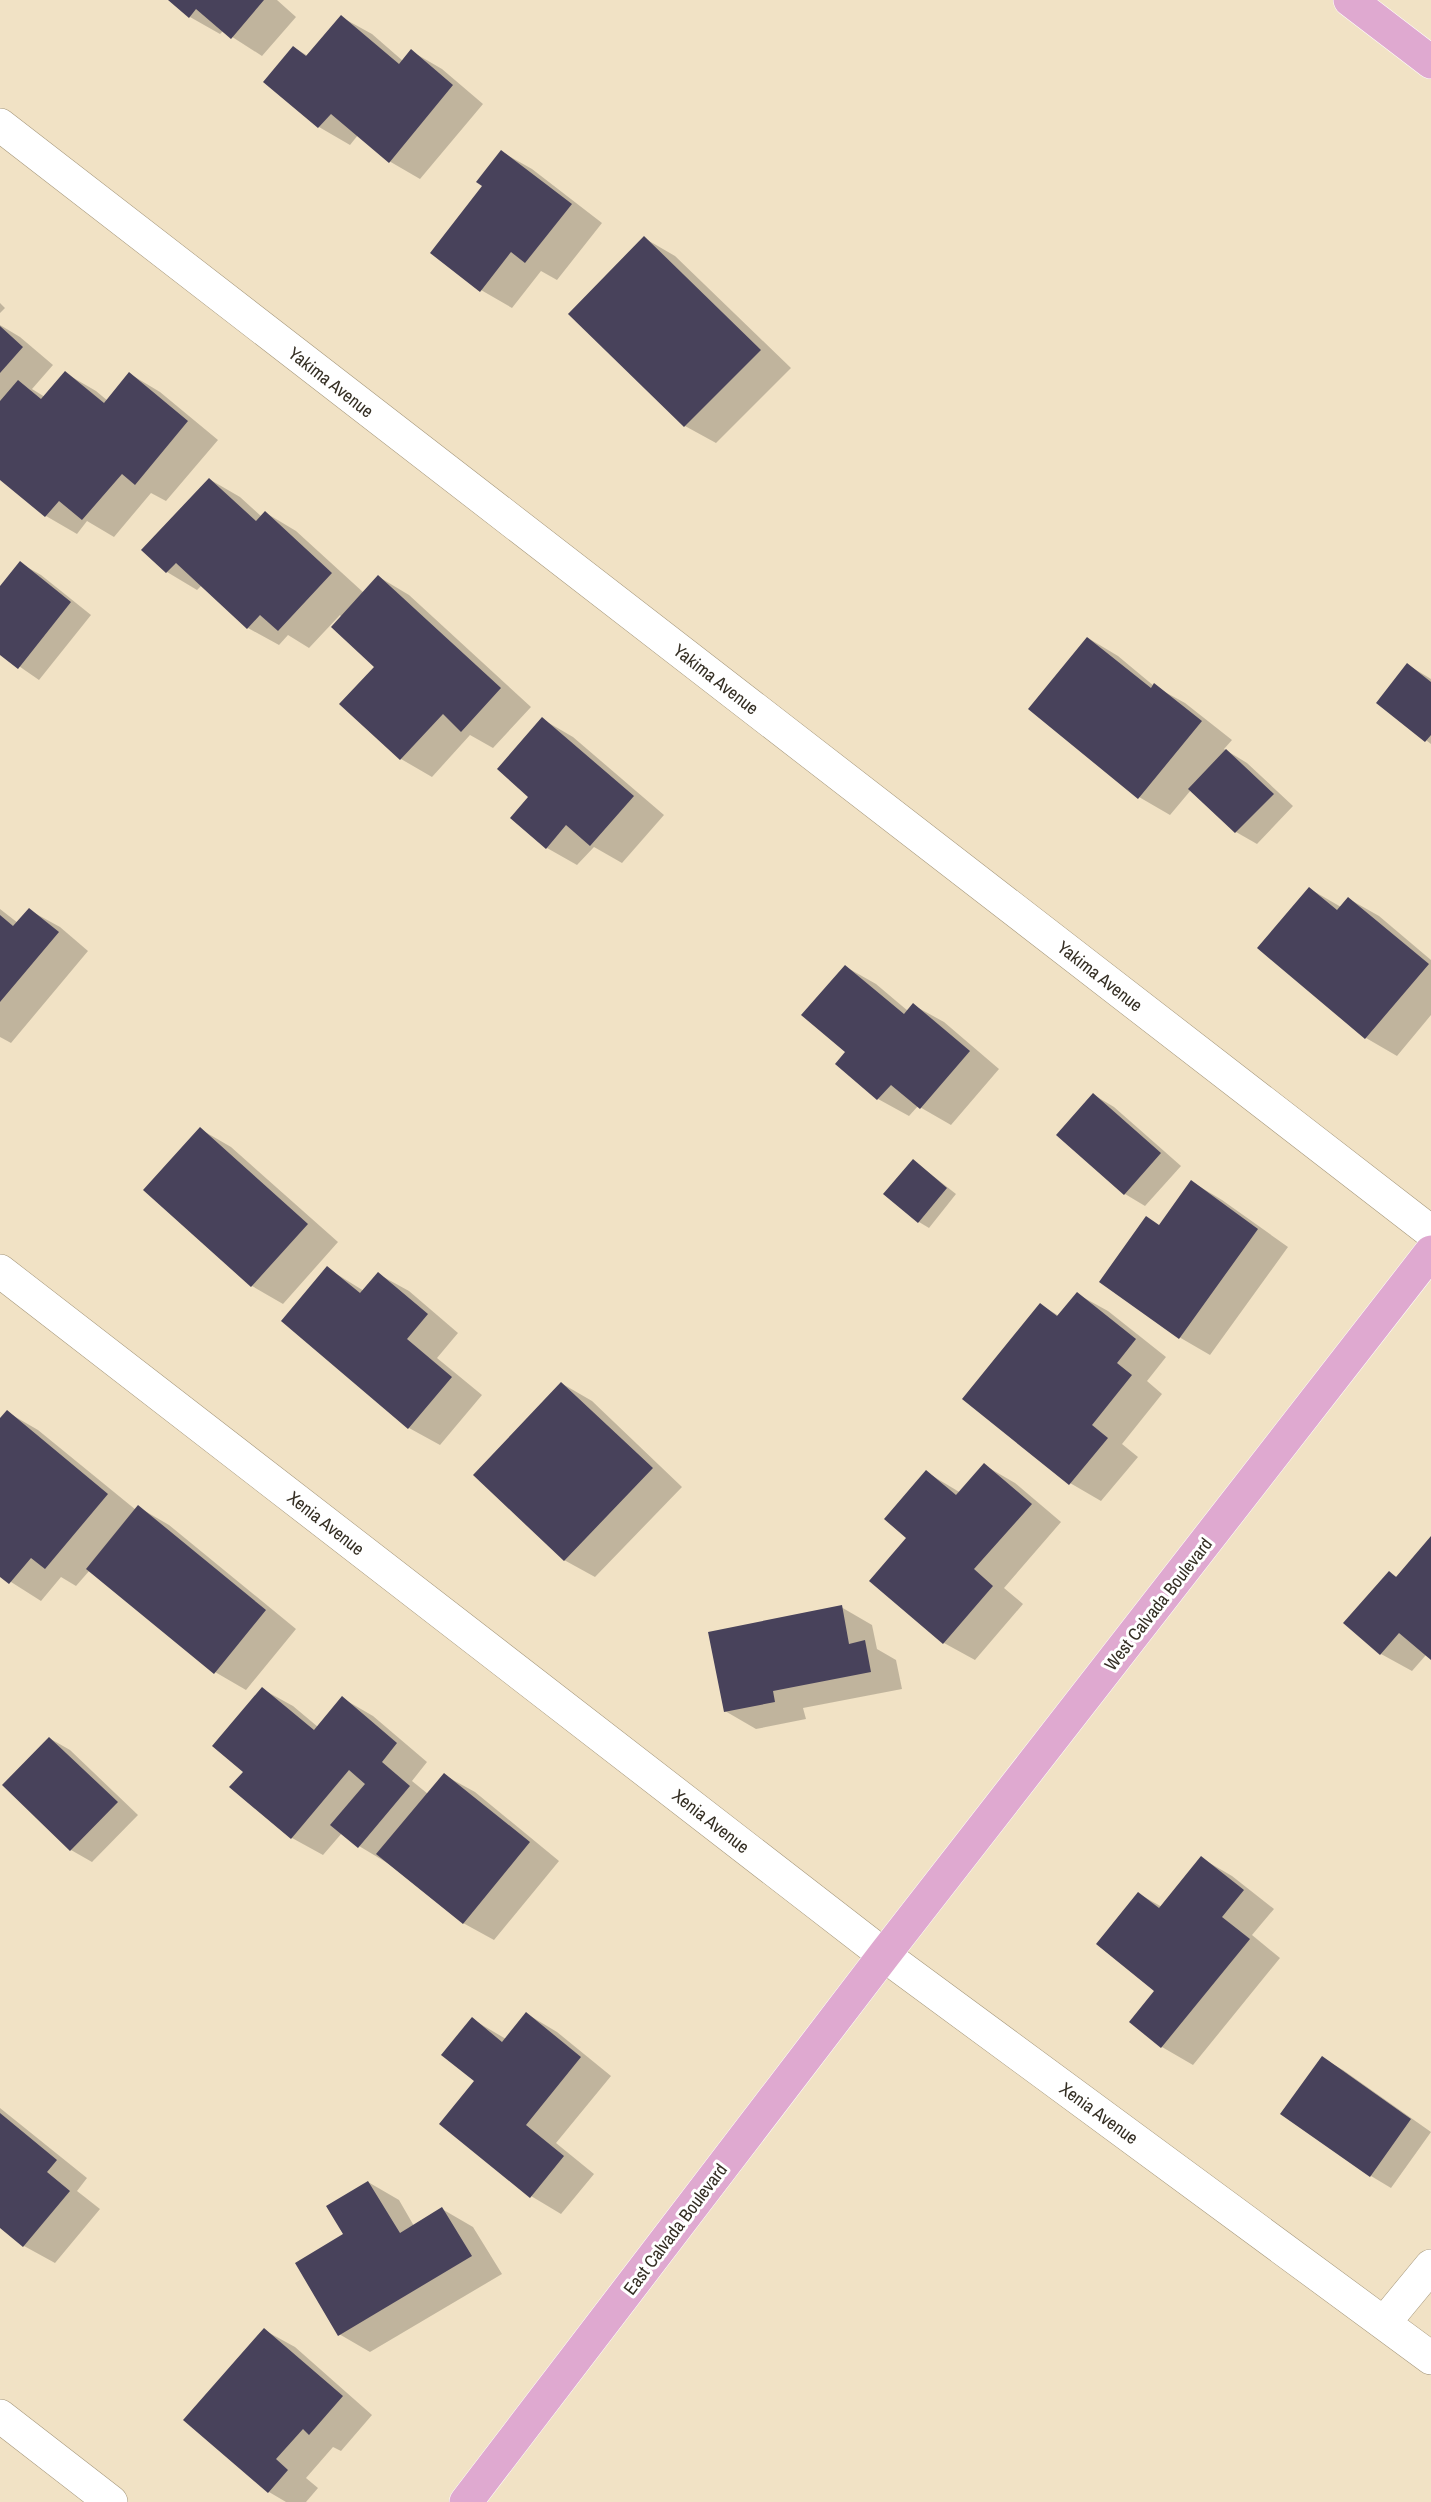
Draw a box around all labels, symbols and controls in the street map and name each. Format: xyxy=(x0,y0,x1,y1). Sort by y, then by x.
street label: Yakima Avenue xyxy=(283,341,379,423)
street label: Yakima Avenue xyxy=(668,638,764,720)
street label: Yakima Avenue xyxy=(1052,935,1148,1017)
street label: Xenia Avenue xyxy=(282,1485,370,1561)
street label: West Calvada Boulevard xyxy=(1098,1532,1218,1676)
street label: Xenia Avenue xyxy=(667,1783,755,1859)
street label: Xenia Avenue xyxy=(1055,2076,1143,2150)
street label: East Calvada Boulevard xyxy=(617,2158,733,2300)

